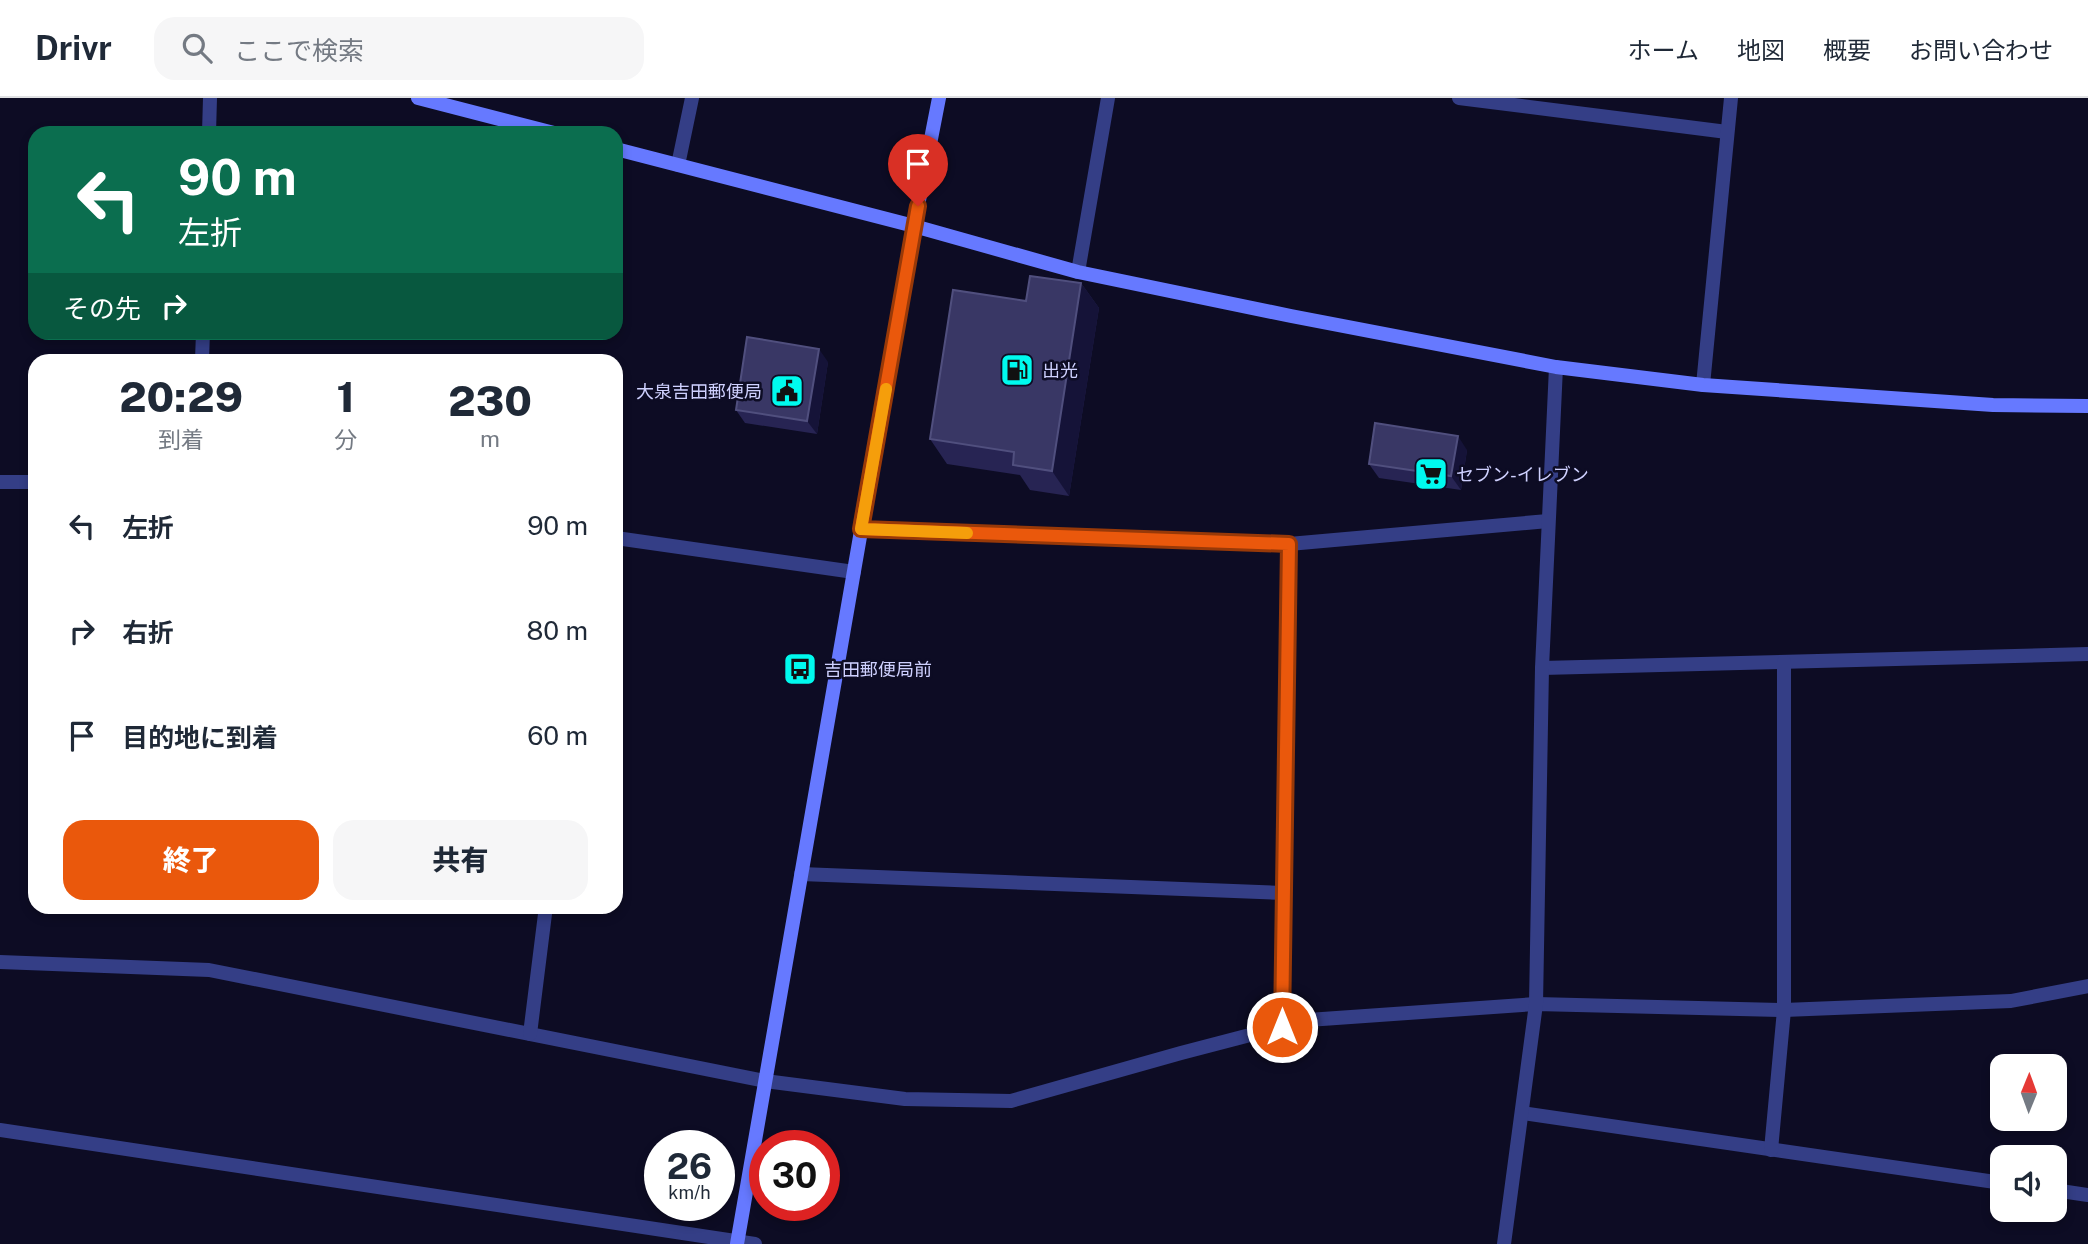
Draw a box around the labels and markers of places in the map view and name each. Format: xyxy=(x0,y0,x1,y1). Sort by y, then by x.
pin xyxy=(888,134,948,206)
fuel station icon: 出光 xyxy=(998,351,1036,389)
place label: 出光 xyxy=(1042,360,1078,381)
public building icon: 大泉吉田郵便局 xyxy=(768,372,806,410)
place label: 大泉吉田郵便局 xyxy=(636,381,762,402)
supermarket icon: セブン-イレブン xyxy=(1412,455,1450,493)
place label: セブン-イレブン xyxy=(1456,464,1589,485)
bus stop icon: 吉田郵便局前 xyxy=(781,650,819,688)
place label: 吉田郵便局前 xyxy=(824,659,932,680)

